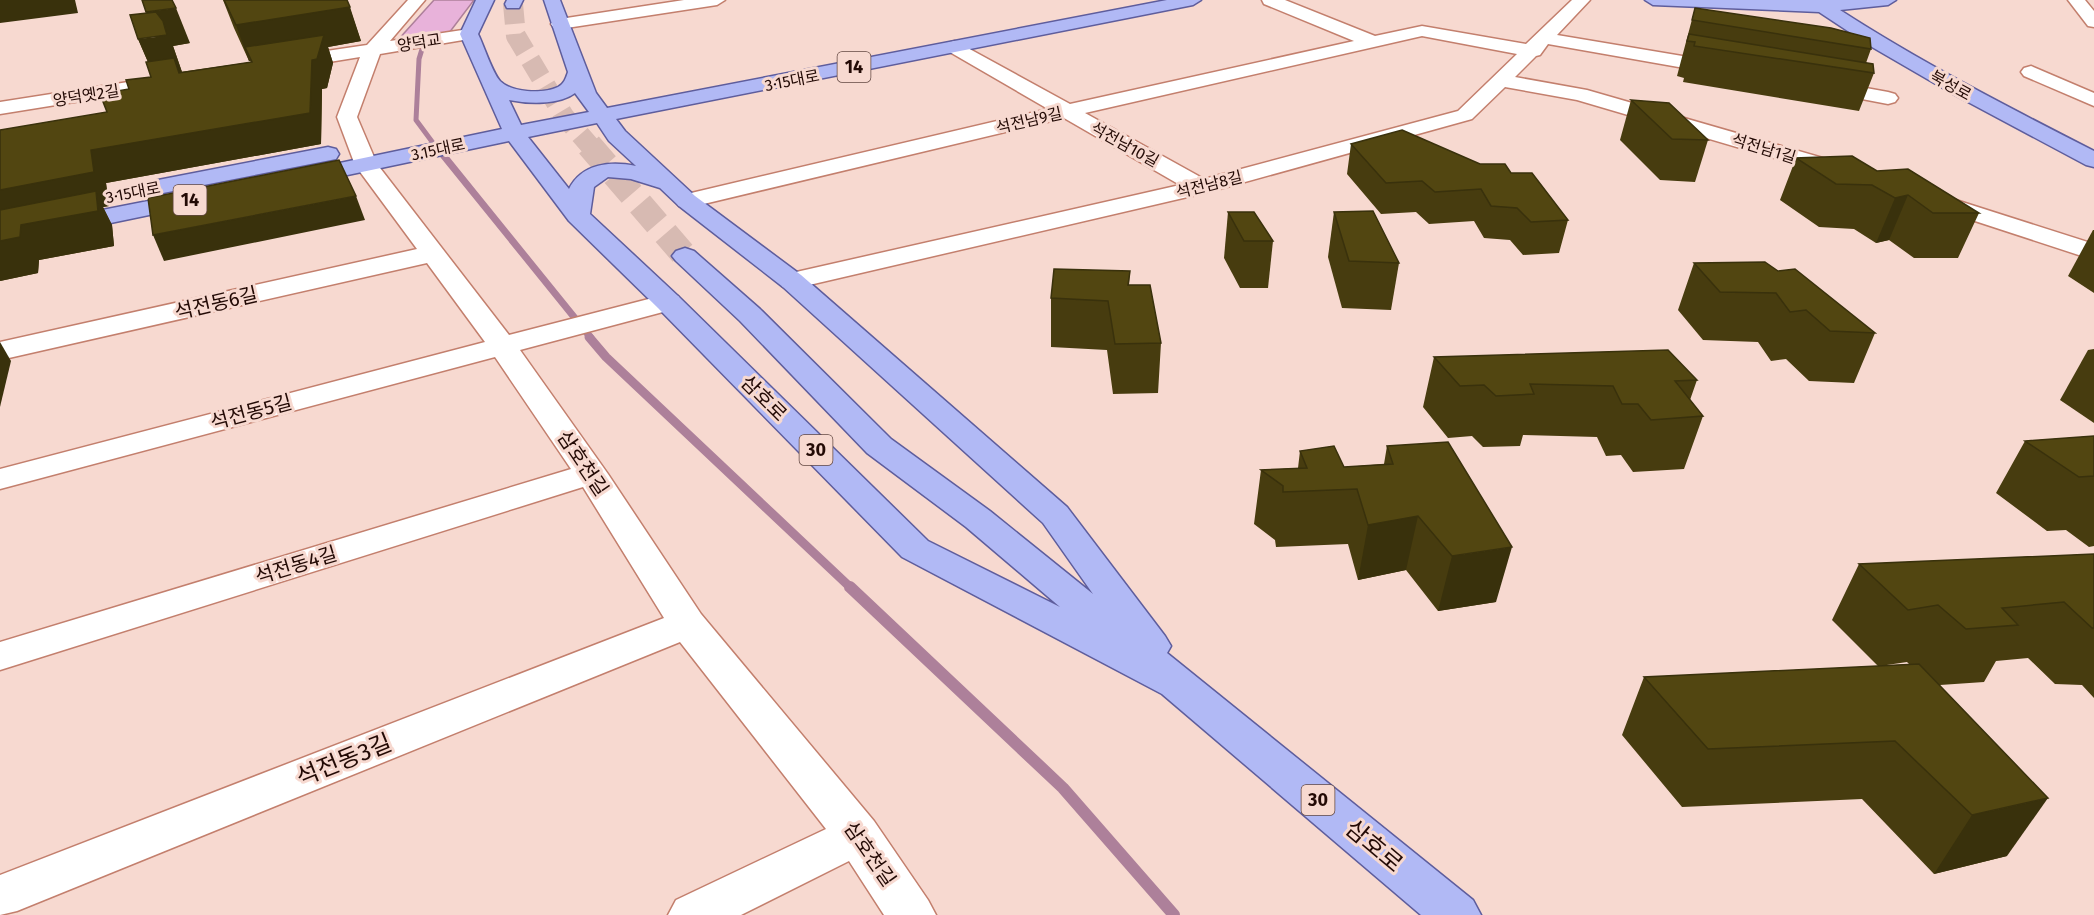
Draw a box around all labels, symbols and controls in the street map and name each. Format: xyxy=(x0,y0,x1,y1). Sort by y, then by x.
street label: 양덕교 xyxy=(396,30,442,55)
road number: 14 xyxy=(838,52,870,82)
street label: 3·15대로 xyxy=(763,66,821,95)
street label: 북성로 xyxy=(1927,66,1975,105)
street label: 양덕옛2길 xyxy=(52,81,121,110)
street label: 석전남9길 xyxy=(994,104,1064,137)
street label: 석전남10길 xyxy=(1087,118,1162,171)
street label: 석전남1길 xyxy=(1730,130,1798,167)
street label: 3.15대로 xyxy=(409,134,467,164)
street label: 석전남8길 xyxy=(1174,167,1244,202)
street label: 3·15대로 xyxy=(104,178,162,207)
road number: 14 xyxy=(174,185,207,215)
street label: 석전동6길 xyxy=(172,282,260,324)
street label: 삼호로 xyxy=(736,370,792,426)
street label: 석전동5길 xyxy=(208,390,294,434)
street label: 삼호천길 xyxy=(552,426,614,500)
road number: 30 xyxy=(800,435,832,465)
street label: 석전동4길 xyxy=(252,541,340,589)
street label: 석전동3길 xyxy=(292,728,396,792)
road number: 30 xyxy=(1302,785,1334,815)
street label: 삼호로 xyxy=(1340,814,1408,878)
street label: 삼호천길 xyxy=(839,817,901,891)

